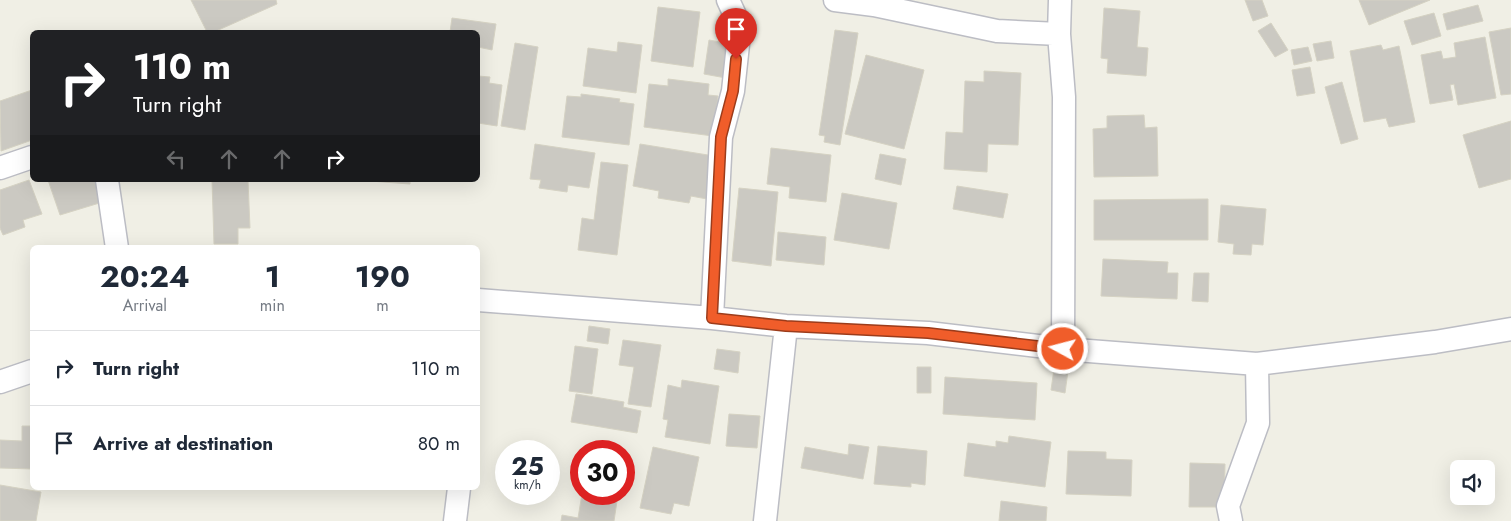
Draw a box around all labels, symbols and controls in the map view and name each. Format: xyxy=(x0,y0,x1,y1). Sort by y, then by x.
pin xyxy=(715,8,757,59)
icon: arrive xyxy=(722,15,750,43)
text: 110 m xyxy=(133,42,231,92)
icon: right xyxy=(50,50,115,115)
text: Turn right xyxy=(133,88,221,120)
icon: left xyxy=(162,145,190,173)
icon: ahead xyxy=(215,145,243,173)
icon: ahead xyxy=(268,145,296,173)
icon: right xyxy=(321,145,349,173)
text: 20:24 xyxy=(100,255,190,298)
text: 1 xyxy=(265,255,280,298)
text: 190 xyxy=(355,255,410,298)
text: Arrival xyxy=(123,294,167,317)
text: min xyxy=(260,294,285,317)
text: m xyxy=(376,294,389,317)
position arrow xyxy=(1036,322,1088,374)
icon: right xyxy=(50,354,78,382)
text: Turn right xyxy=(93,355,179,382)
text: 110 m xyxy=(411,355,460,382)
icon: arrive xyxy=(50,429,78,457)
text: Arrive at destination xyxy=(93,430,273,457)
text: 80 m xyxy=(418,430,460,457)
speed limit sign: 30 xyxy=(570,440,635,505)
text: 25 xyxy=(511,448,544,484)
map controls xyxy=(1450,460,1495,505)
button: sound xyxy=(1450,460,1495,505)
text: km/h xyxy=(514,476,541,494)

